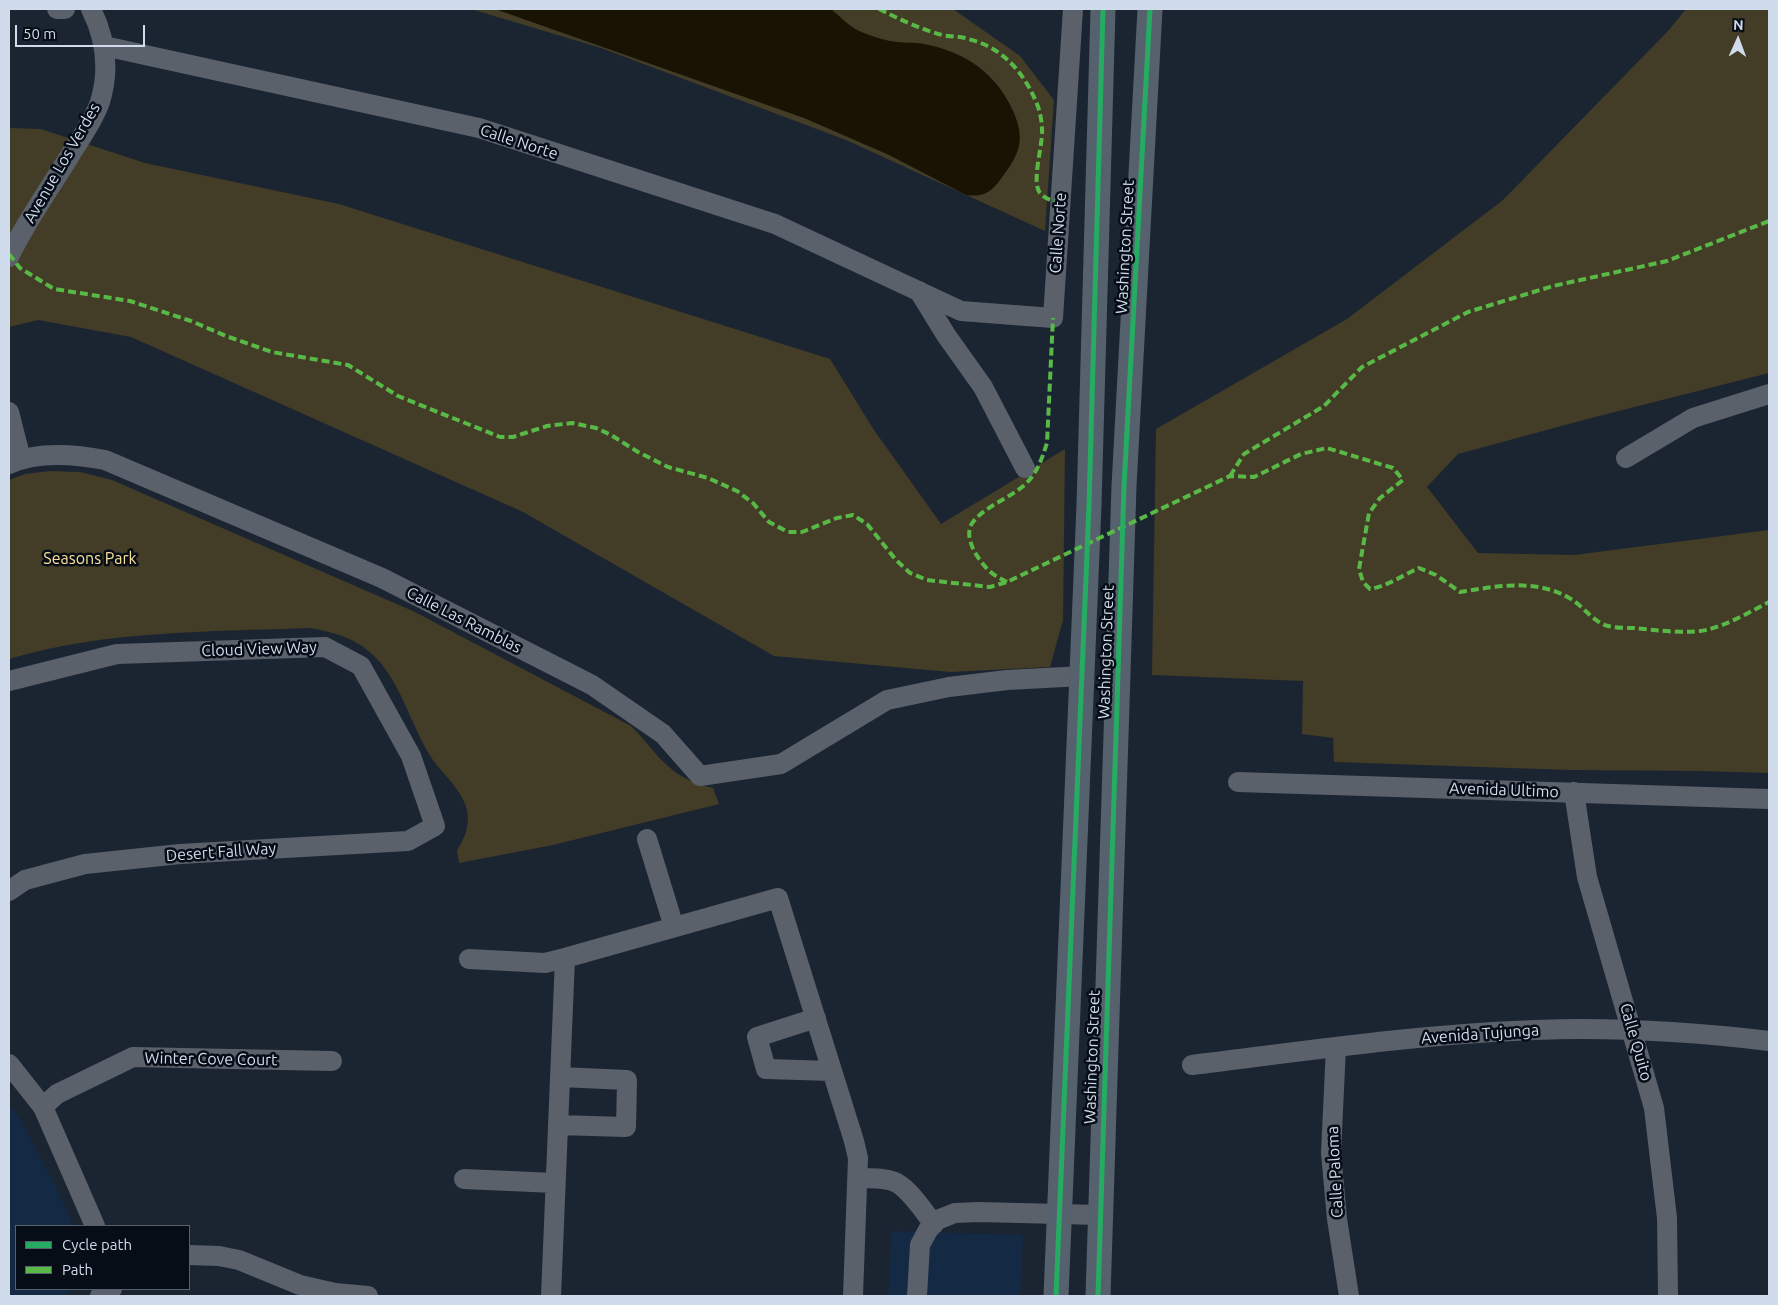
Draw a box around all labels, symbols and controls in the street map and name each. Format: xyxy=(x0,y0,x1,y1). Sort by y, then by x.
scale bar xyxy=(18,15,148,47)
north arrow xyxy=(1713,15,1763,65)
text: N xyxy=(1733,17,1744,33)
text: 50 m xyxy=(23,25,56,42)
street label: Avenue Los Verdes xyxy=(20,100,104,226)
street label: Calle Norte xyxy=(478,120,560,164)
street label: Washington Street xyxy=(1112,180,1138,314)
street label: Calle Norte xyxy=(1046,192,1070,274)
park label: Seasons Park xyxy=(43,549,137,569)
street label: Calle Las Ramblas xyxy=(403,583,525,657)
street label: Washington Street xyxy=(1094,585,1118,719)
street label: Cloud View Way xyxy=(201,637,317,661)
street label: Avenida Ultimo xyxy=(1449,778,1559,802)
street label: Desert Fall Way xyxy=(165,839,277,865)
street label: Washington Street xyxy=(1080,990,1104,1124)
street label: Calle Quito xyxy=(1616,1001,1656,1083)
street label: Avenida Tujunga xyxy=(1420,1020,1540,1048)
street label: Winter Cove Court xyxy=(144,1048,278,1070)
street label: Calle Paloma xyxy=(1323,1125,1347,1219)
legend xyxy=(15,1225,190,1290)
text: Cycle path xyxy=(62,1236,132,1253)
text: Path xyxy=(62,1261,93,1278)

